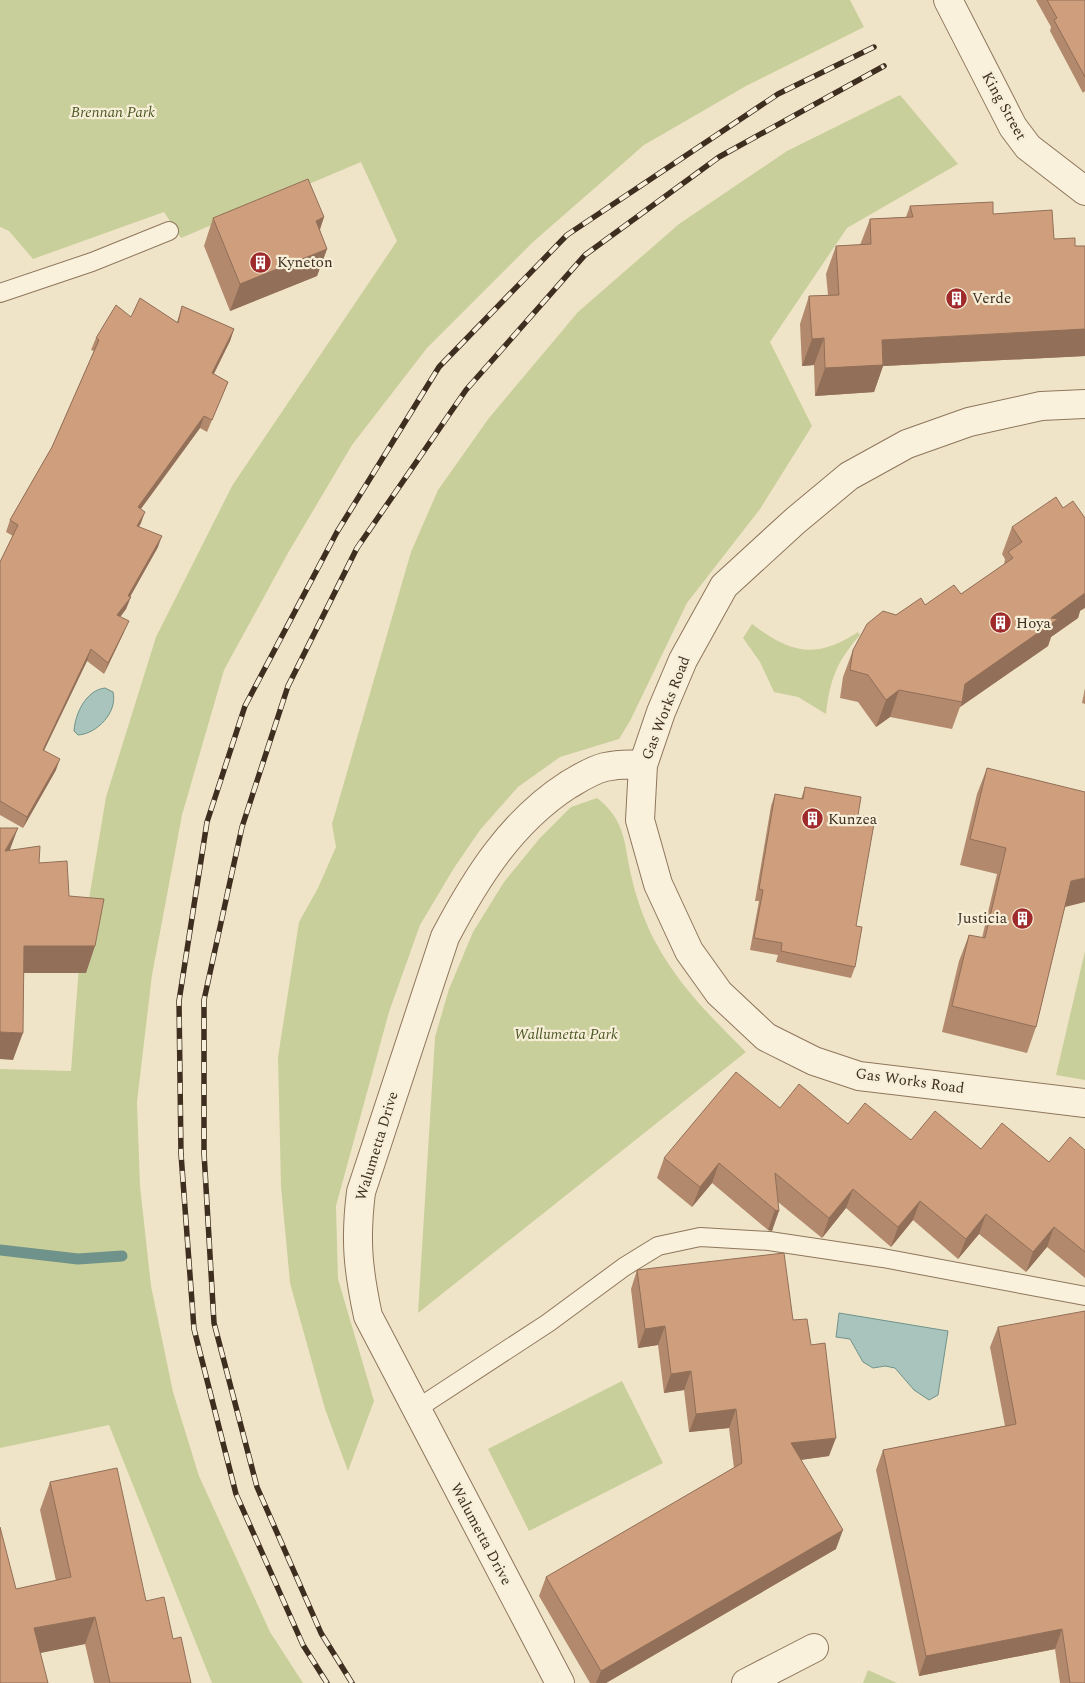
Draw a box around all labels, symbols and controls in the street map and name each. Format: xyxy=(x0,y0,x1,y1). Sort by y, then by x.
street label: King Street xyxy=(976,67,1032,145)
park label: Brennan Park xyxy=(71,101,155,124)
building icon: Kyneton xyxy=(249,250,273,274)
place label: Kyneton xyxy=(277,251,333,274)
building icon: Verde xyxy=(944,286,968,310)
place label: Verde xyxy=(972,287,1011,310)
building icon: Hoya xyxy=(988,611,1012,635)
place label: Hoya xyxy=(1016,612,1051,635)
street label: Gas Works Road xyxy=(636,653,696,763)
building icon: Kunzea xyxy=(800,807,824,831)
place label: Kunzea xyxy=(828,808,878,831)
building icon: Justicia xyxy=(1011,906,1035,930)
place label: Justicia xyxy=(957,907,1008,930)
park label: Wallumetta Park xyxy=(514,1023,618,1046)
street label: Gas Works Road xyxy=(854,1062,966,1100)
street label: Walumetta Drive xyxy=(349,1089,405,1203)
street label: Walumetta Drive xyxy=(444,1479,518,1589)

